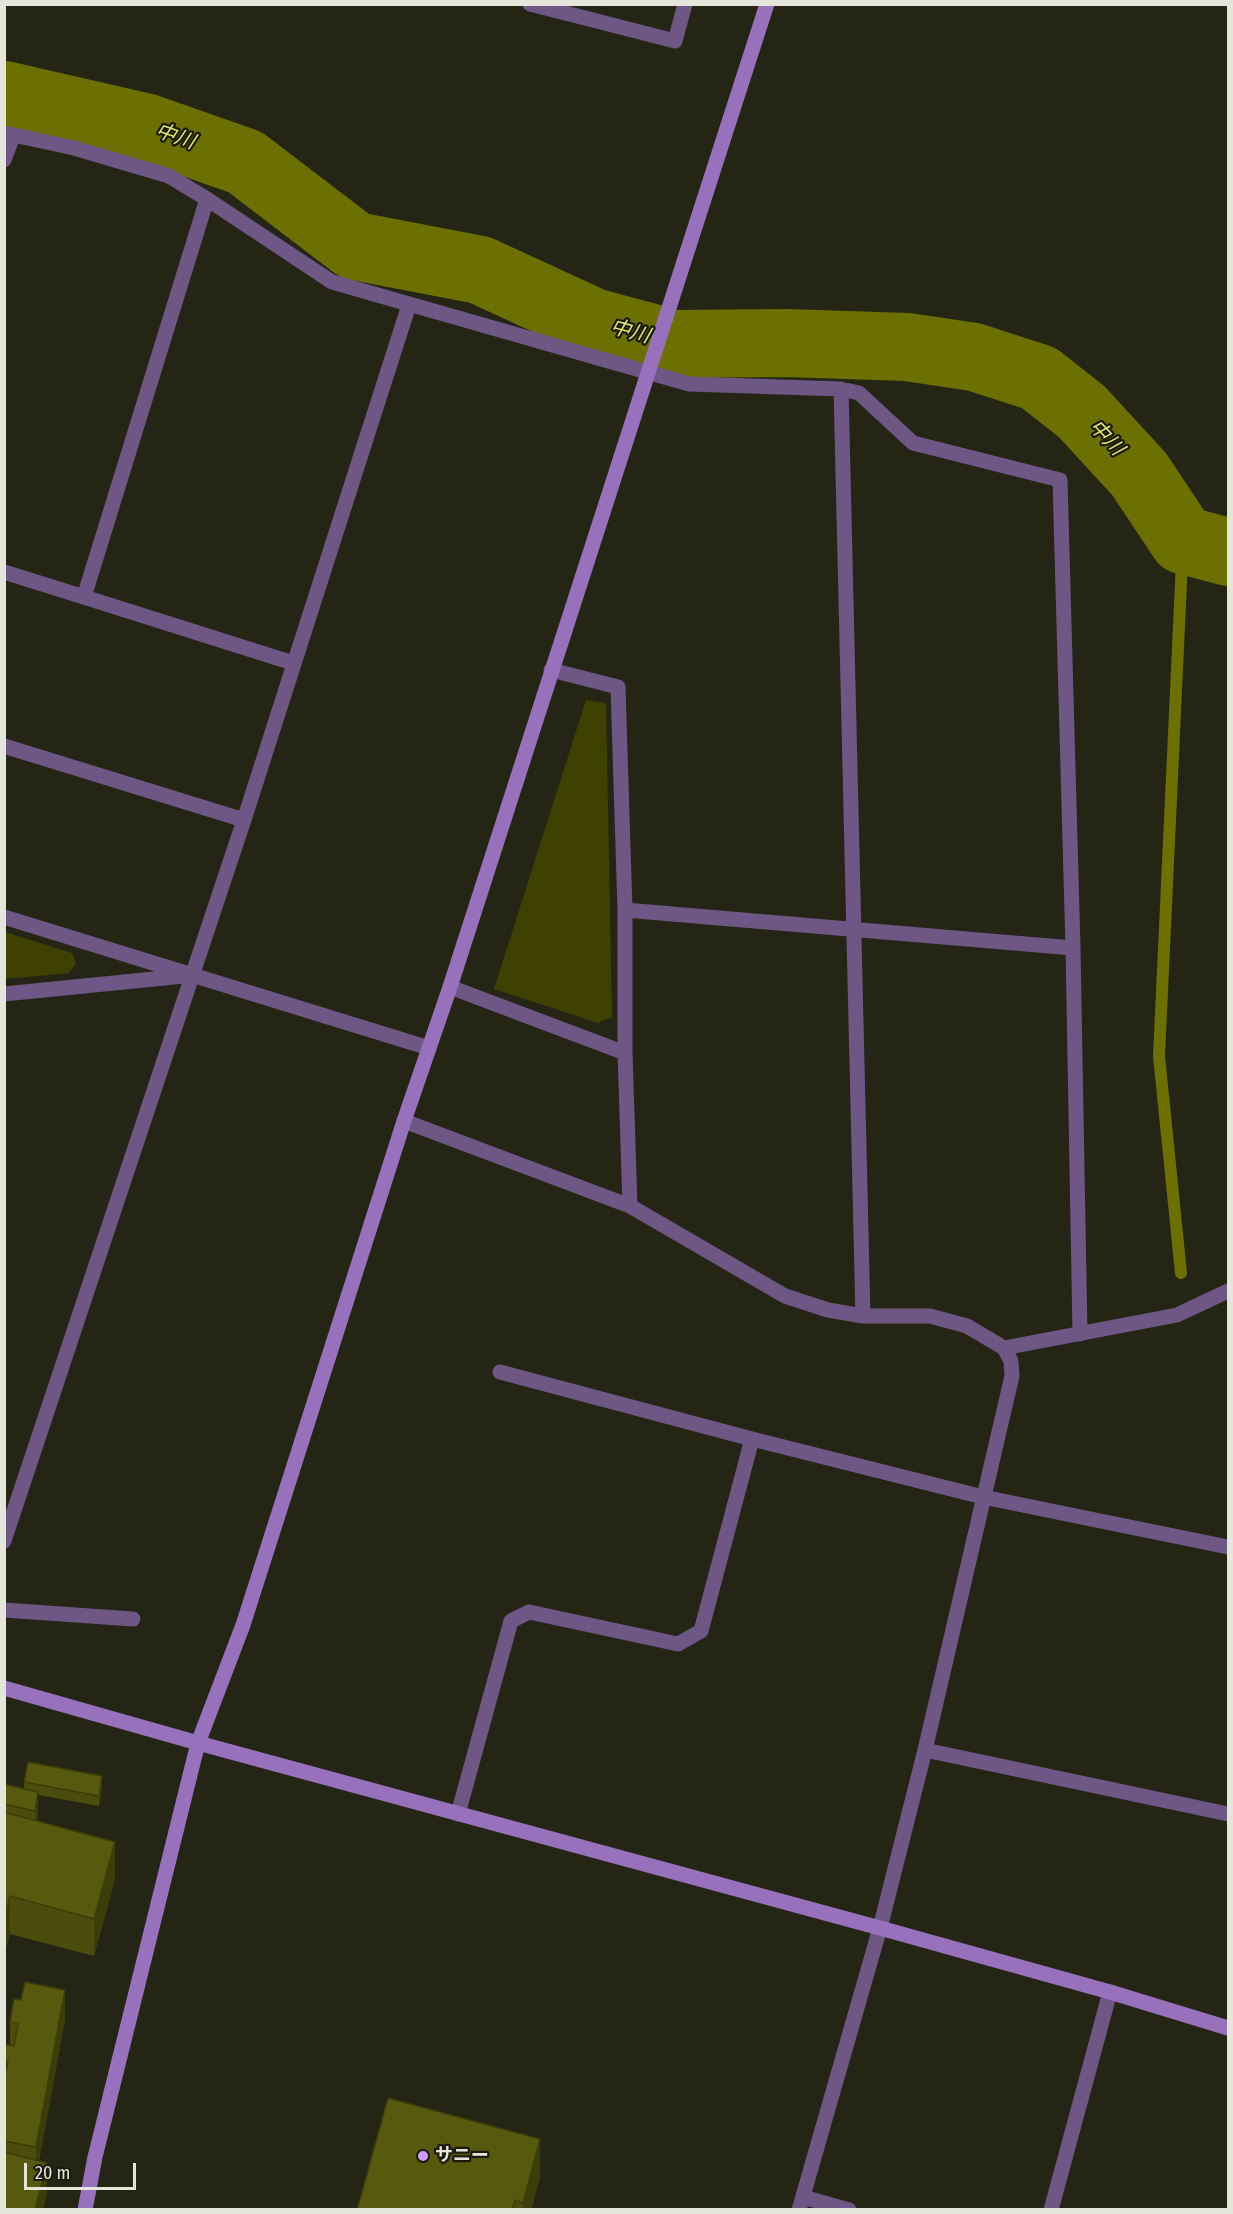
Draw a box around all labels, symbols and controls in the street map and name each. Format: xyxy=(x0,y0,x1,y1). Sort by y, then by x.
water label: 中川 xyxy=(152,119,198,155)
water label: 中川 xyxy=(608,315,652,349)
water label: 中川 xyxy=(1084,415,1128,461)
place label: サニー xyxy=(435,2145,489,2167)
marker: サニー xyxy=(416,2149,430,2163)
scale bar xyxy=(27,2151,140,2189)
text: 20 m xyxy=(35,2162,70,2184)

